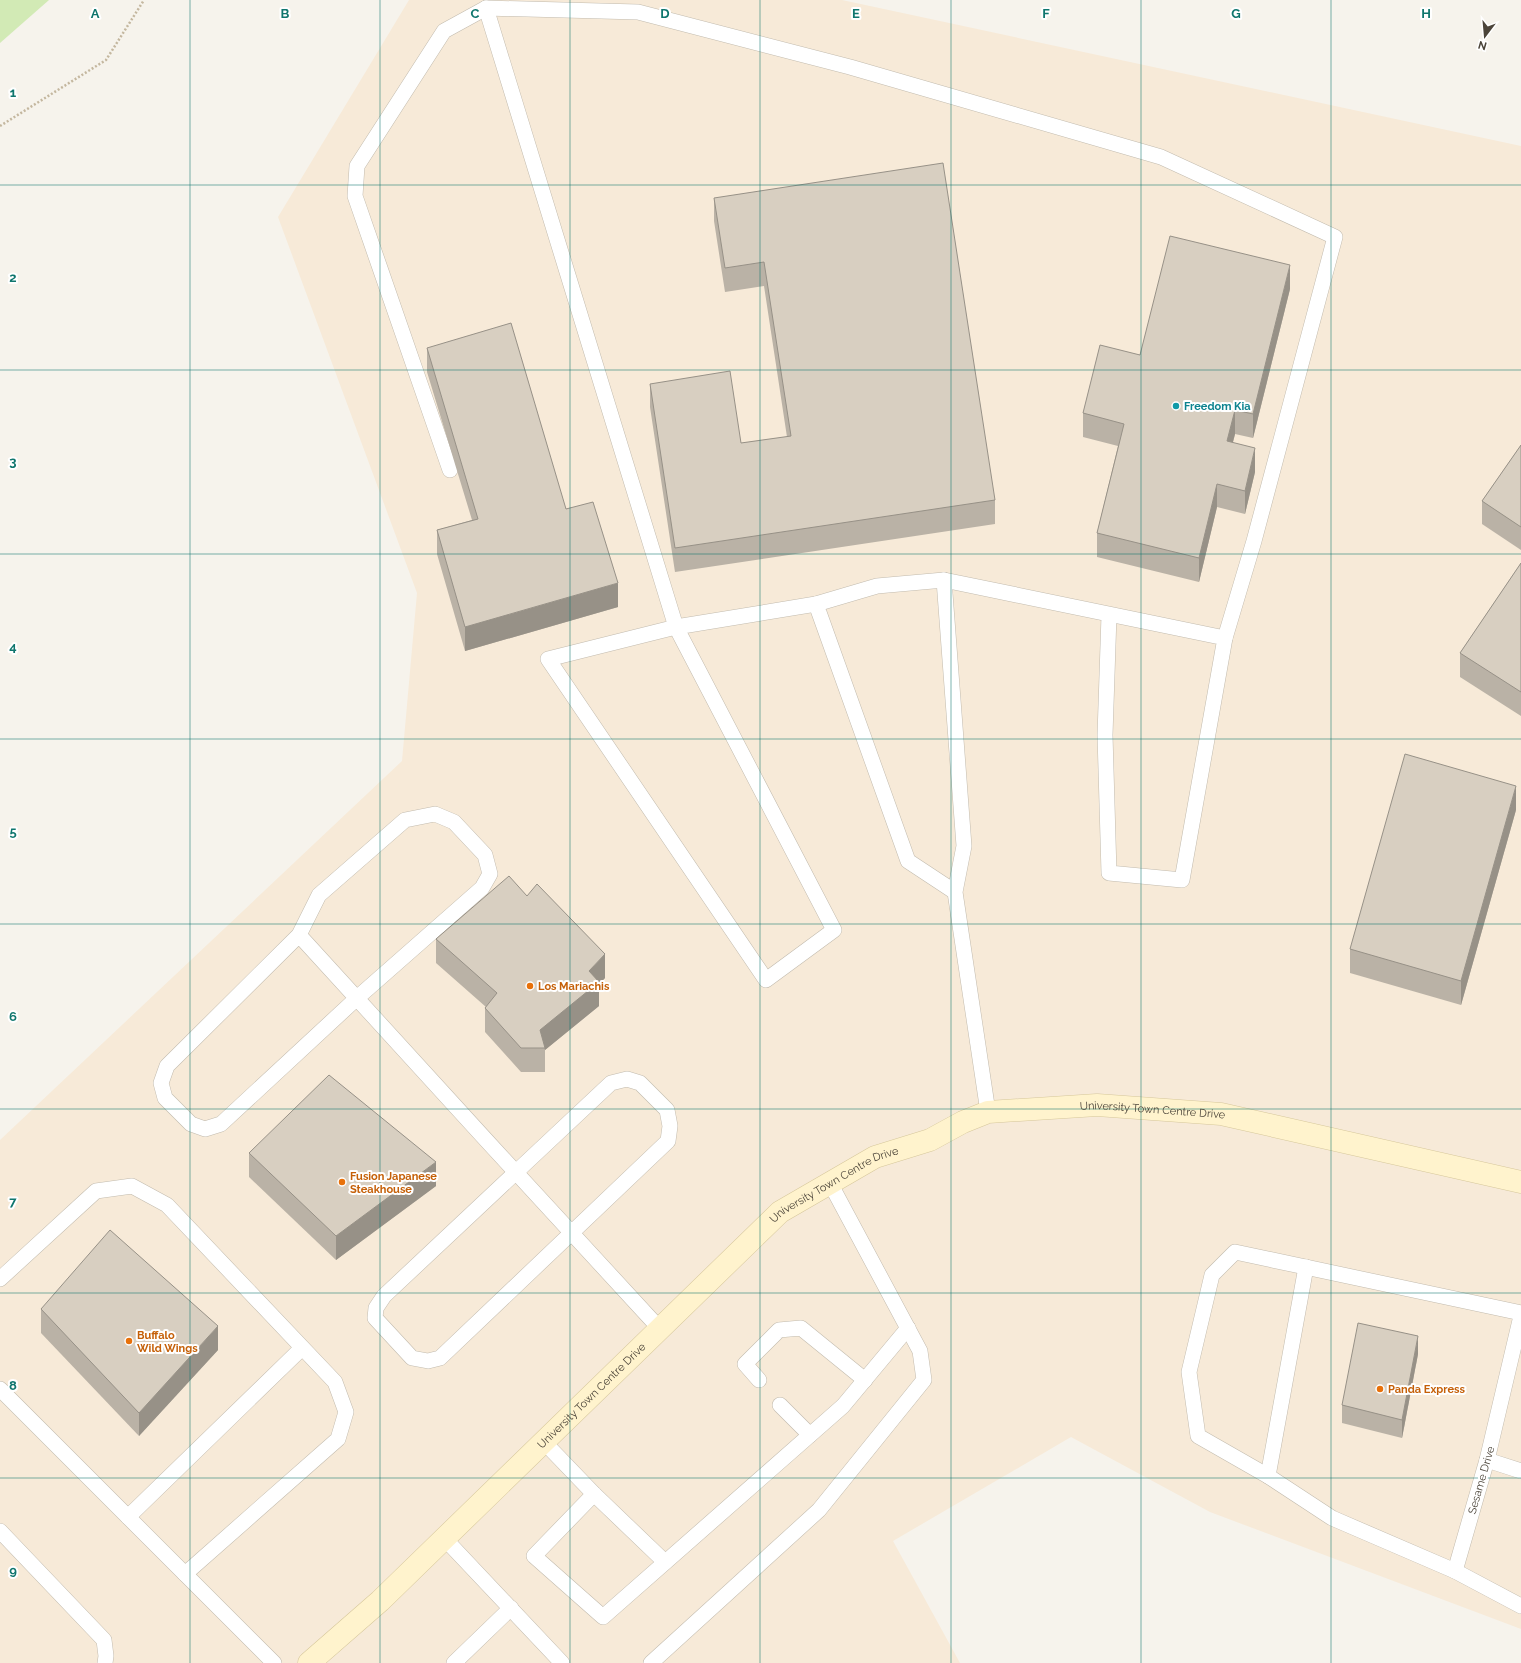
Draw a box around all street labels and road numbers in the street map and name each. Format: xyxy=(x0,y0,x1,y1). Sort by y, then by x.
street label: University Town Centre Drive xyxy=(1079,1099,1227,1122)
street label: University Town Centre Drive xyxy=(767,1144,901,1226)
street label: University Town Centre Drive xyxy=(535,1340,649,1451)
street label: Sesame Drive xyxy=(1466,1444,1498,1516)

